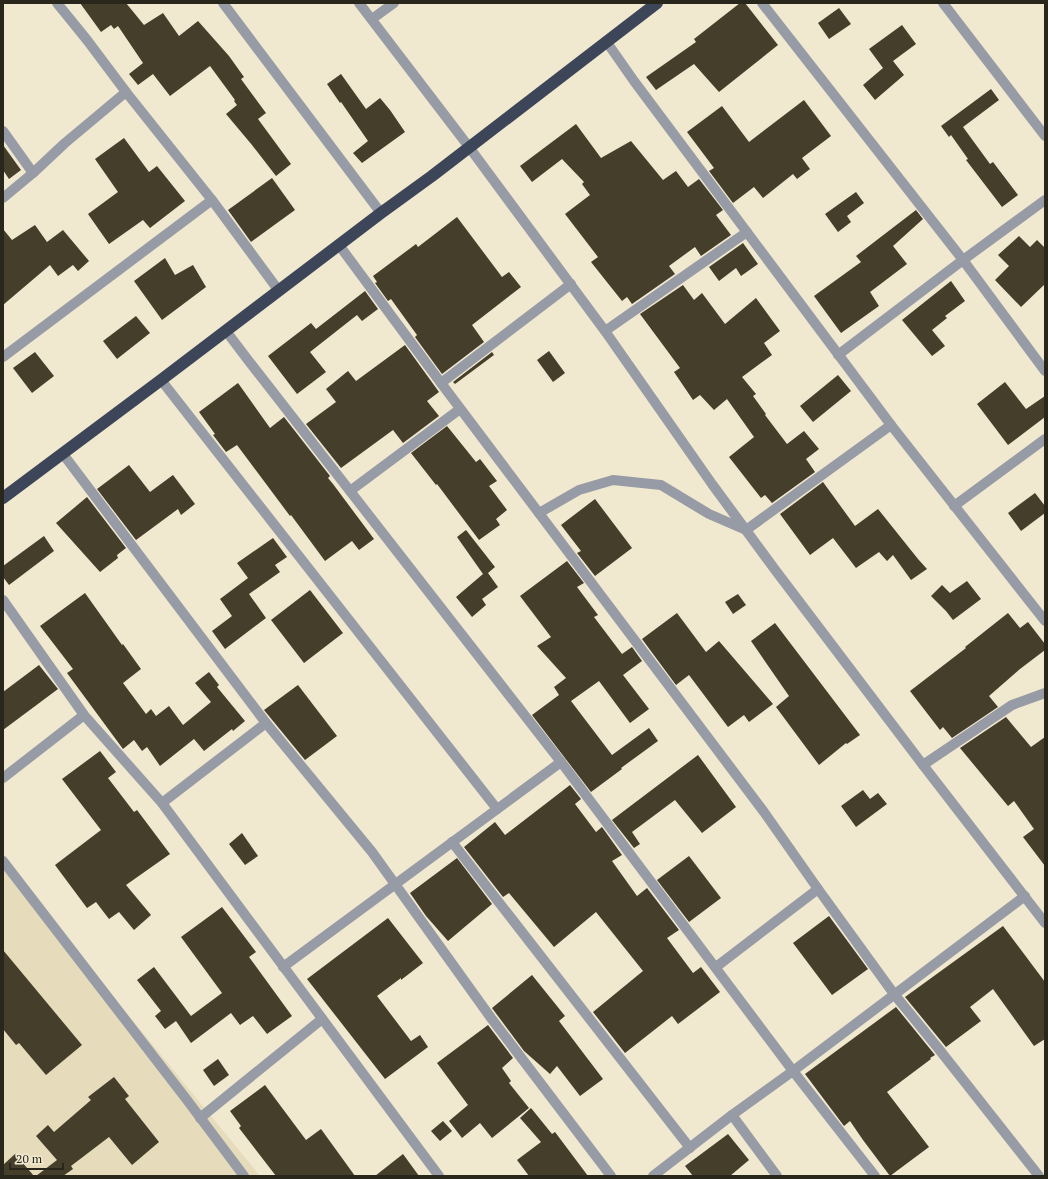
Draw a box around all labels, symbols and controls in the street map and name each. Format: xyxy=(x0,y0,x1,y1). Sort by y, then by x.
scale bar xyxy=(10,1145,63,1171)
text: 20 m xyxy=(16,1151,43,1166)

